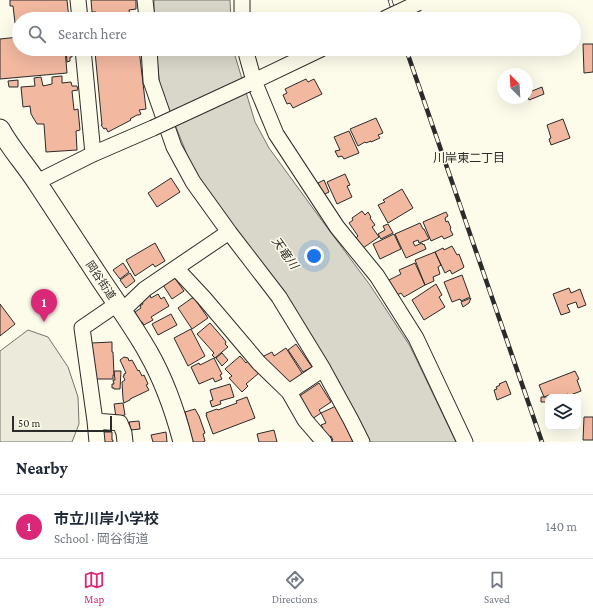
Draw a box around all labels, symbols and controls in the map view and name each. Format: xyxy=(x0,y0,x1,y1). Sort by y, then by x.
search box xyxy=(12,12,581,56)
icon: search xyxy=(26,23,48,45)
text: Search here xyxy=(58,26,127,42)
north arrow xyxy=(497,68,533,104)
district label: 川岸東二丁目 xyxy=(433,151,505,165)
water label: 天竜川 xyxy=(269,234,302,273)
your location xyxy=(304,246,324,266)
street label: 岡谷街道 xyxy=(84,258,118,302)
pin: 1 xyxy=(31,289,57,322)
map controls xyxy=(545,394,581,430)
button: layers xyxy=(545,394,581,430)
scale bar xyxy=(12,414,112,433)
text: 50 m xyxy=(18,417,40,429)
text: Nearby xyxy=(16,459,68,478)
text: 市立川岸小学校 xyxy=(54,511,159,527)
text: 1 xyxy=(27,519,31,534)
text: 140 m xyxy=(546,519,577,534)
text: School · 岡谷街道 xyxy=(54,531,149,546)
tab: Map xyxy=(83,569,105,605)
tab: Directions xyxy=(272,569,317,605)
tab: Saved xyxy=(484,569,510,605)

